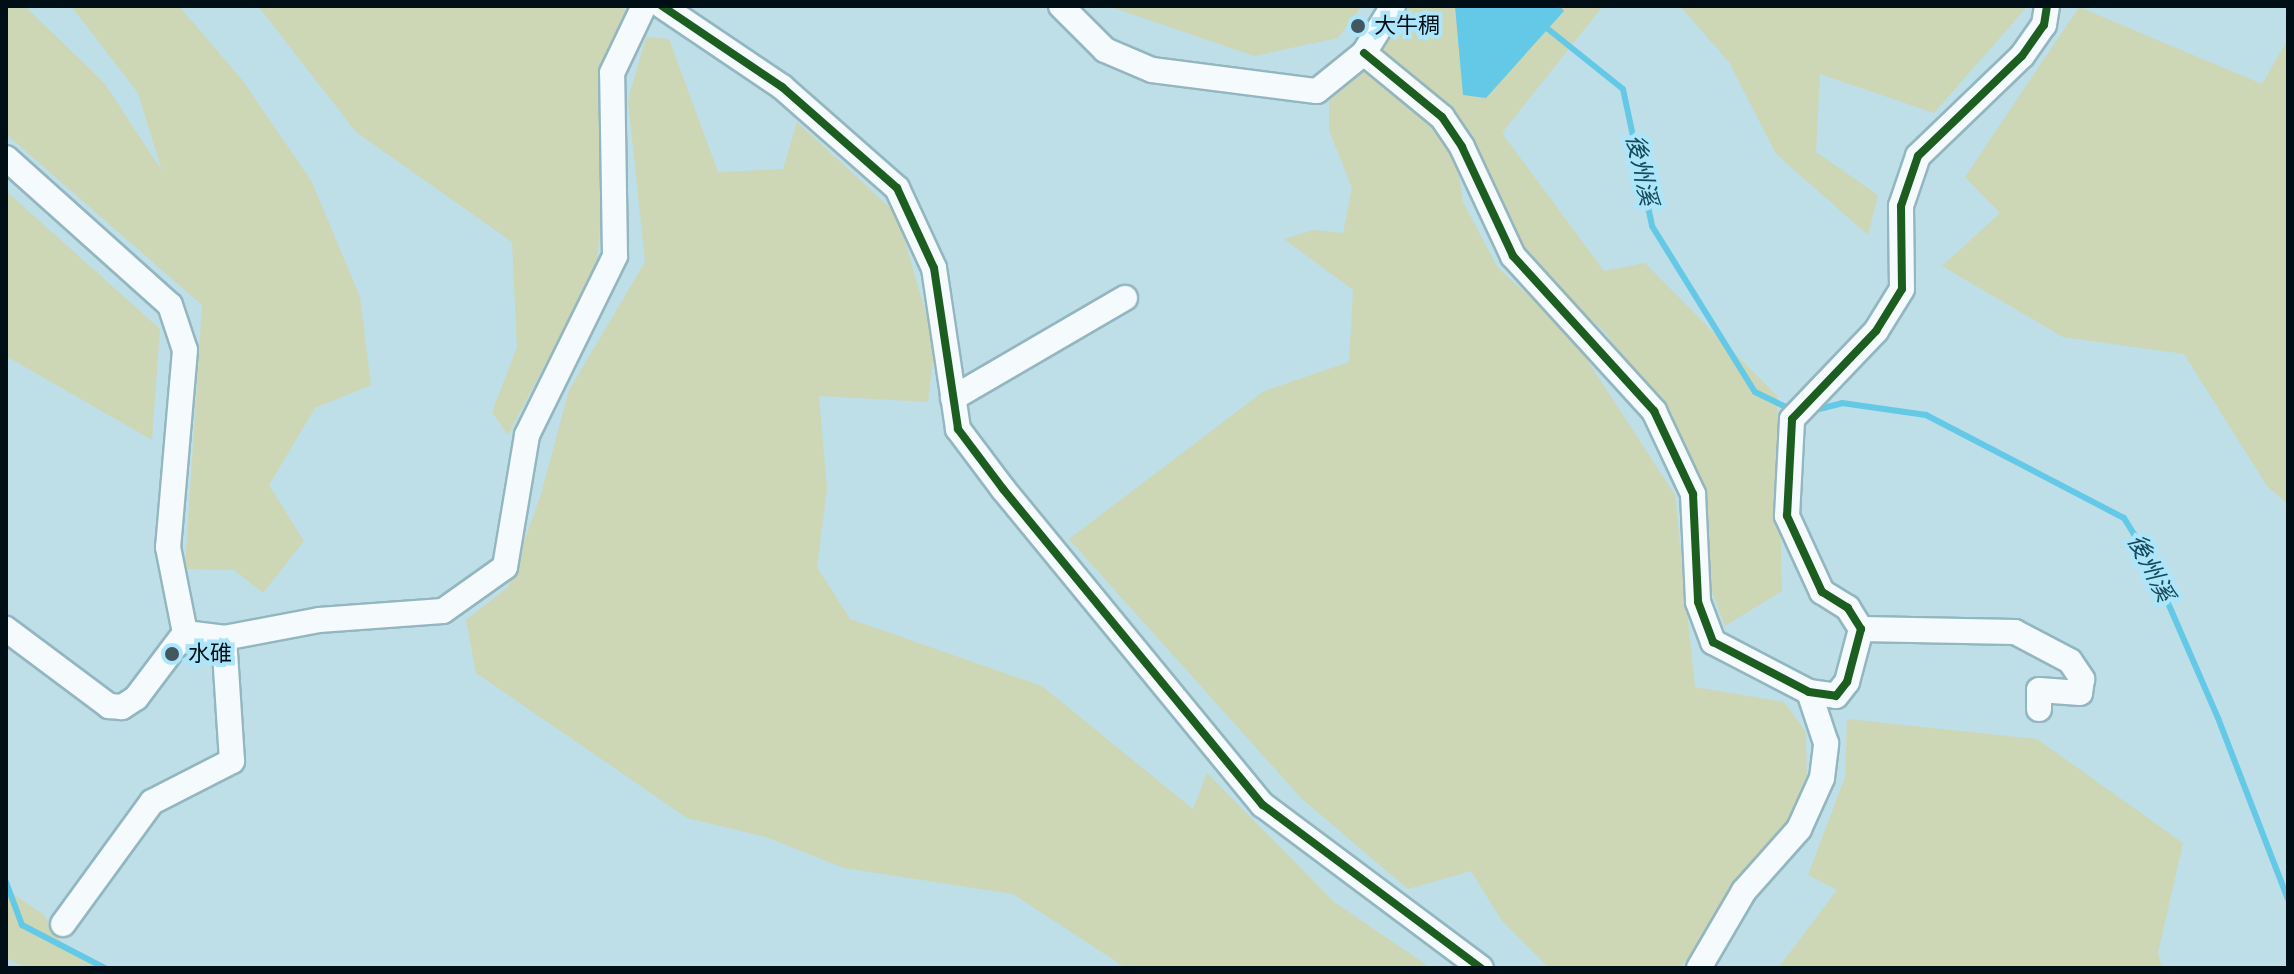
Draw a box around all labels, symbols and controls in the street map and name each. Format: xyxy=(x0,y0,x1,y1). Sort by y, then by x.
place label: 大牛稠 xyxy=(1374,13,1440,39)
marker: 大牛稠 xyxy=(1349,17,1367,35)
water label: 後州溪 xyxy=(1619,132,1663,208)
water label: 後州溪 xyxy=(2121,529,2179,607)
place label: 水碓 xyxy=(188,641,232,667)
marker: 水碓 xyxy=(163,645,181,663)

